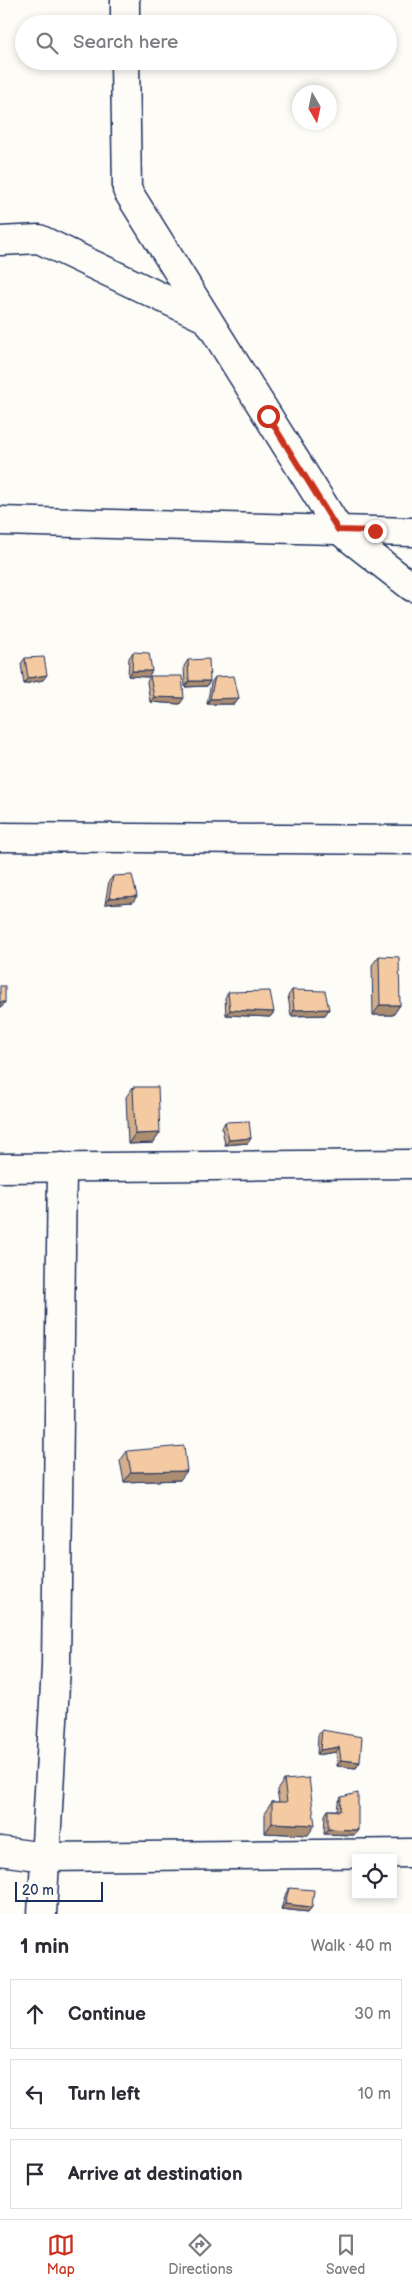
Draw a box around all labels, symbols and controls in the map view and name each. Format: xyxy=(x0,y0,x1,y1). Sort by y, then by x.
search box xyxy=(15,15,397,70)
icon: search xyxy=(33,29,61,57)
text: Search here xyxy=(73,31,178,54)
north arrow xyxy=(292,85,337,130)
route start xyxy=(257,405,280,428)
route end xyxy=(364,520,387,543)
map controls xyxy=(352,1854,397,1899)
button: locate xyxy=(352,1854,397,1899)
scale bar xyxy=(15,1879,102,1902)
text: 20 m xyxy=(22,1882,54,1899)
text: 1 min xyxy=(20,1934,69,1959)
text: Walk · 40 m xyxy=(311,1937,392,1956)
icon: ahead xyxy=(21,2000,49,2028)
text: Continue xyxy=(68,2003,146,2026)
text: 30 m xyxy=(354,2005,391,2024)
icon: left xyxy=(21,2080,49,2108)
text: Turn left xyxy=(68,2083,140,2106)
text: 10 m xyxy=(358,2085,391,2104)
icon: arrive xyxy=(21,2160,49,2188)
text: Arrive at destination xyxy=(68,2163,243,2186)
tab: Map xyxy=(47,2231,75,2278)
tab: Directions xyxy=(168,2231,233,2278)
tab: Saved xyxy=(326,2231,365,2278)

